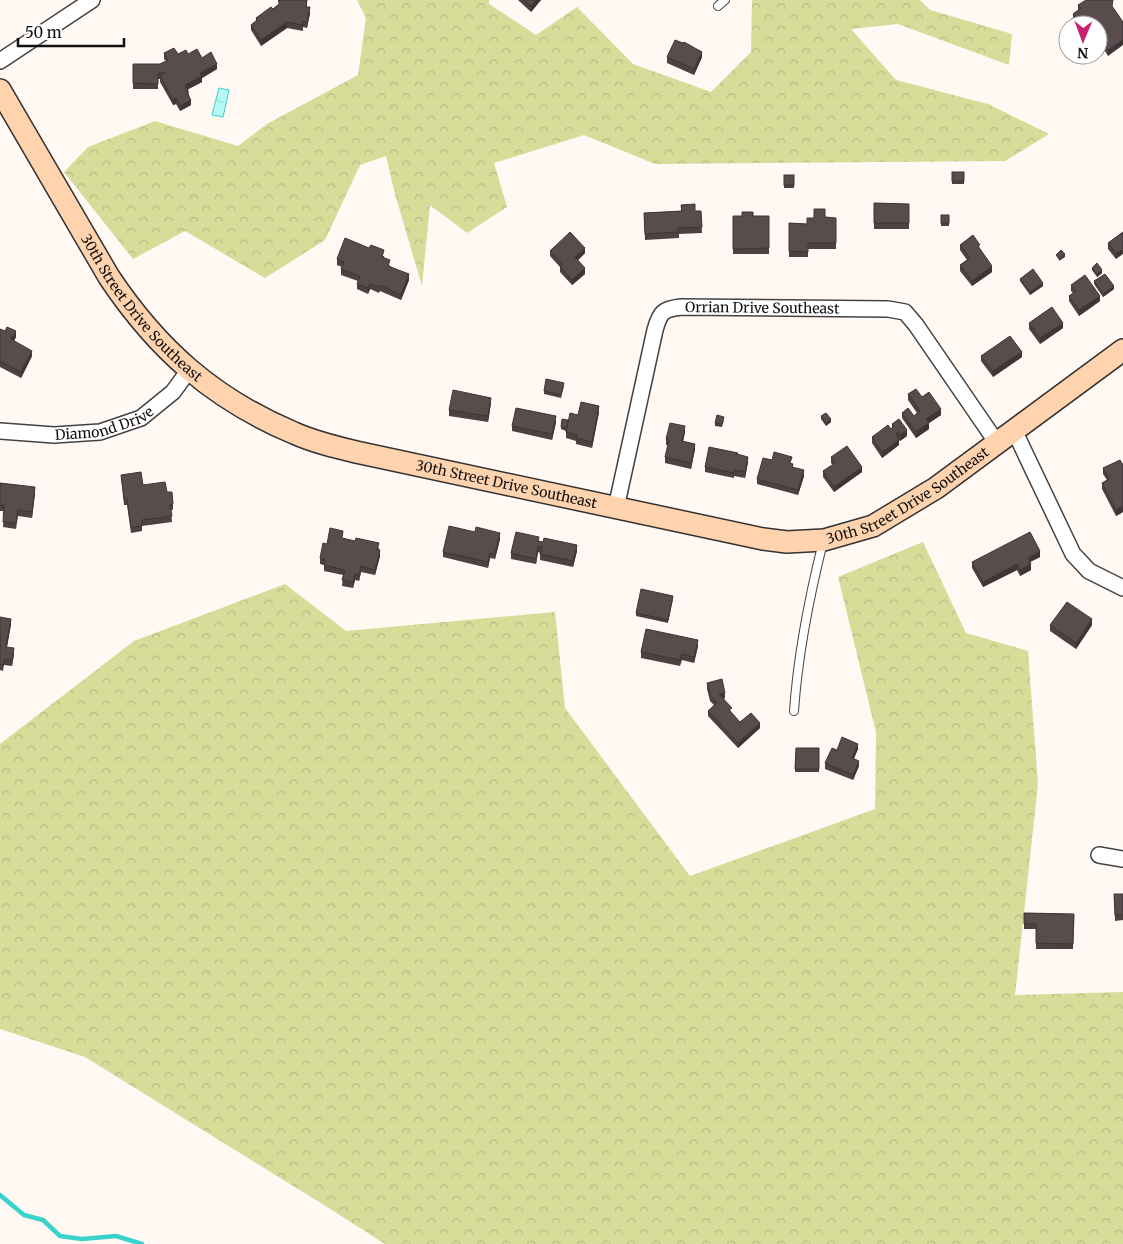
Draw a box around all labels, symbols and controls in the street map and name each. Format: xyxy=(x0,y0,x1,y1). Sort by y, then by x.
scale bar xyxy=(18,15,124,47)
north arrow xyxy=(1058,15,1108,65)
text: 50 m xyxy=(25,23,62,42)
text: N xyxy=(1077,44,1088,62)
street label: 30th Street Drive Southeast xyxy=(77,231,206,386)
street label: Orrian Drive Southeast xyxy=(685,298,840,318)
street label: Diamond Drive xyxy=(54,403,157,444)
street label: 30th Street Drive Southeast xyxy=(824,443,993,548)
street label: 30th Street Drive Southeast xyxy=(414,456,599,512)

